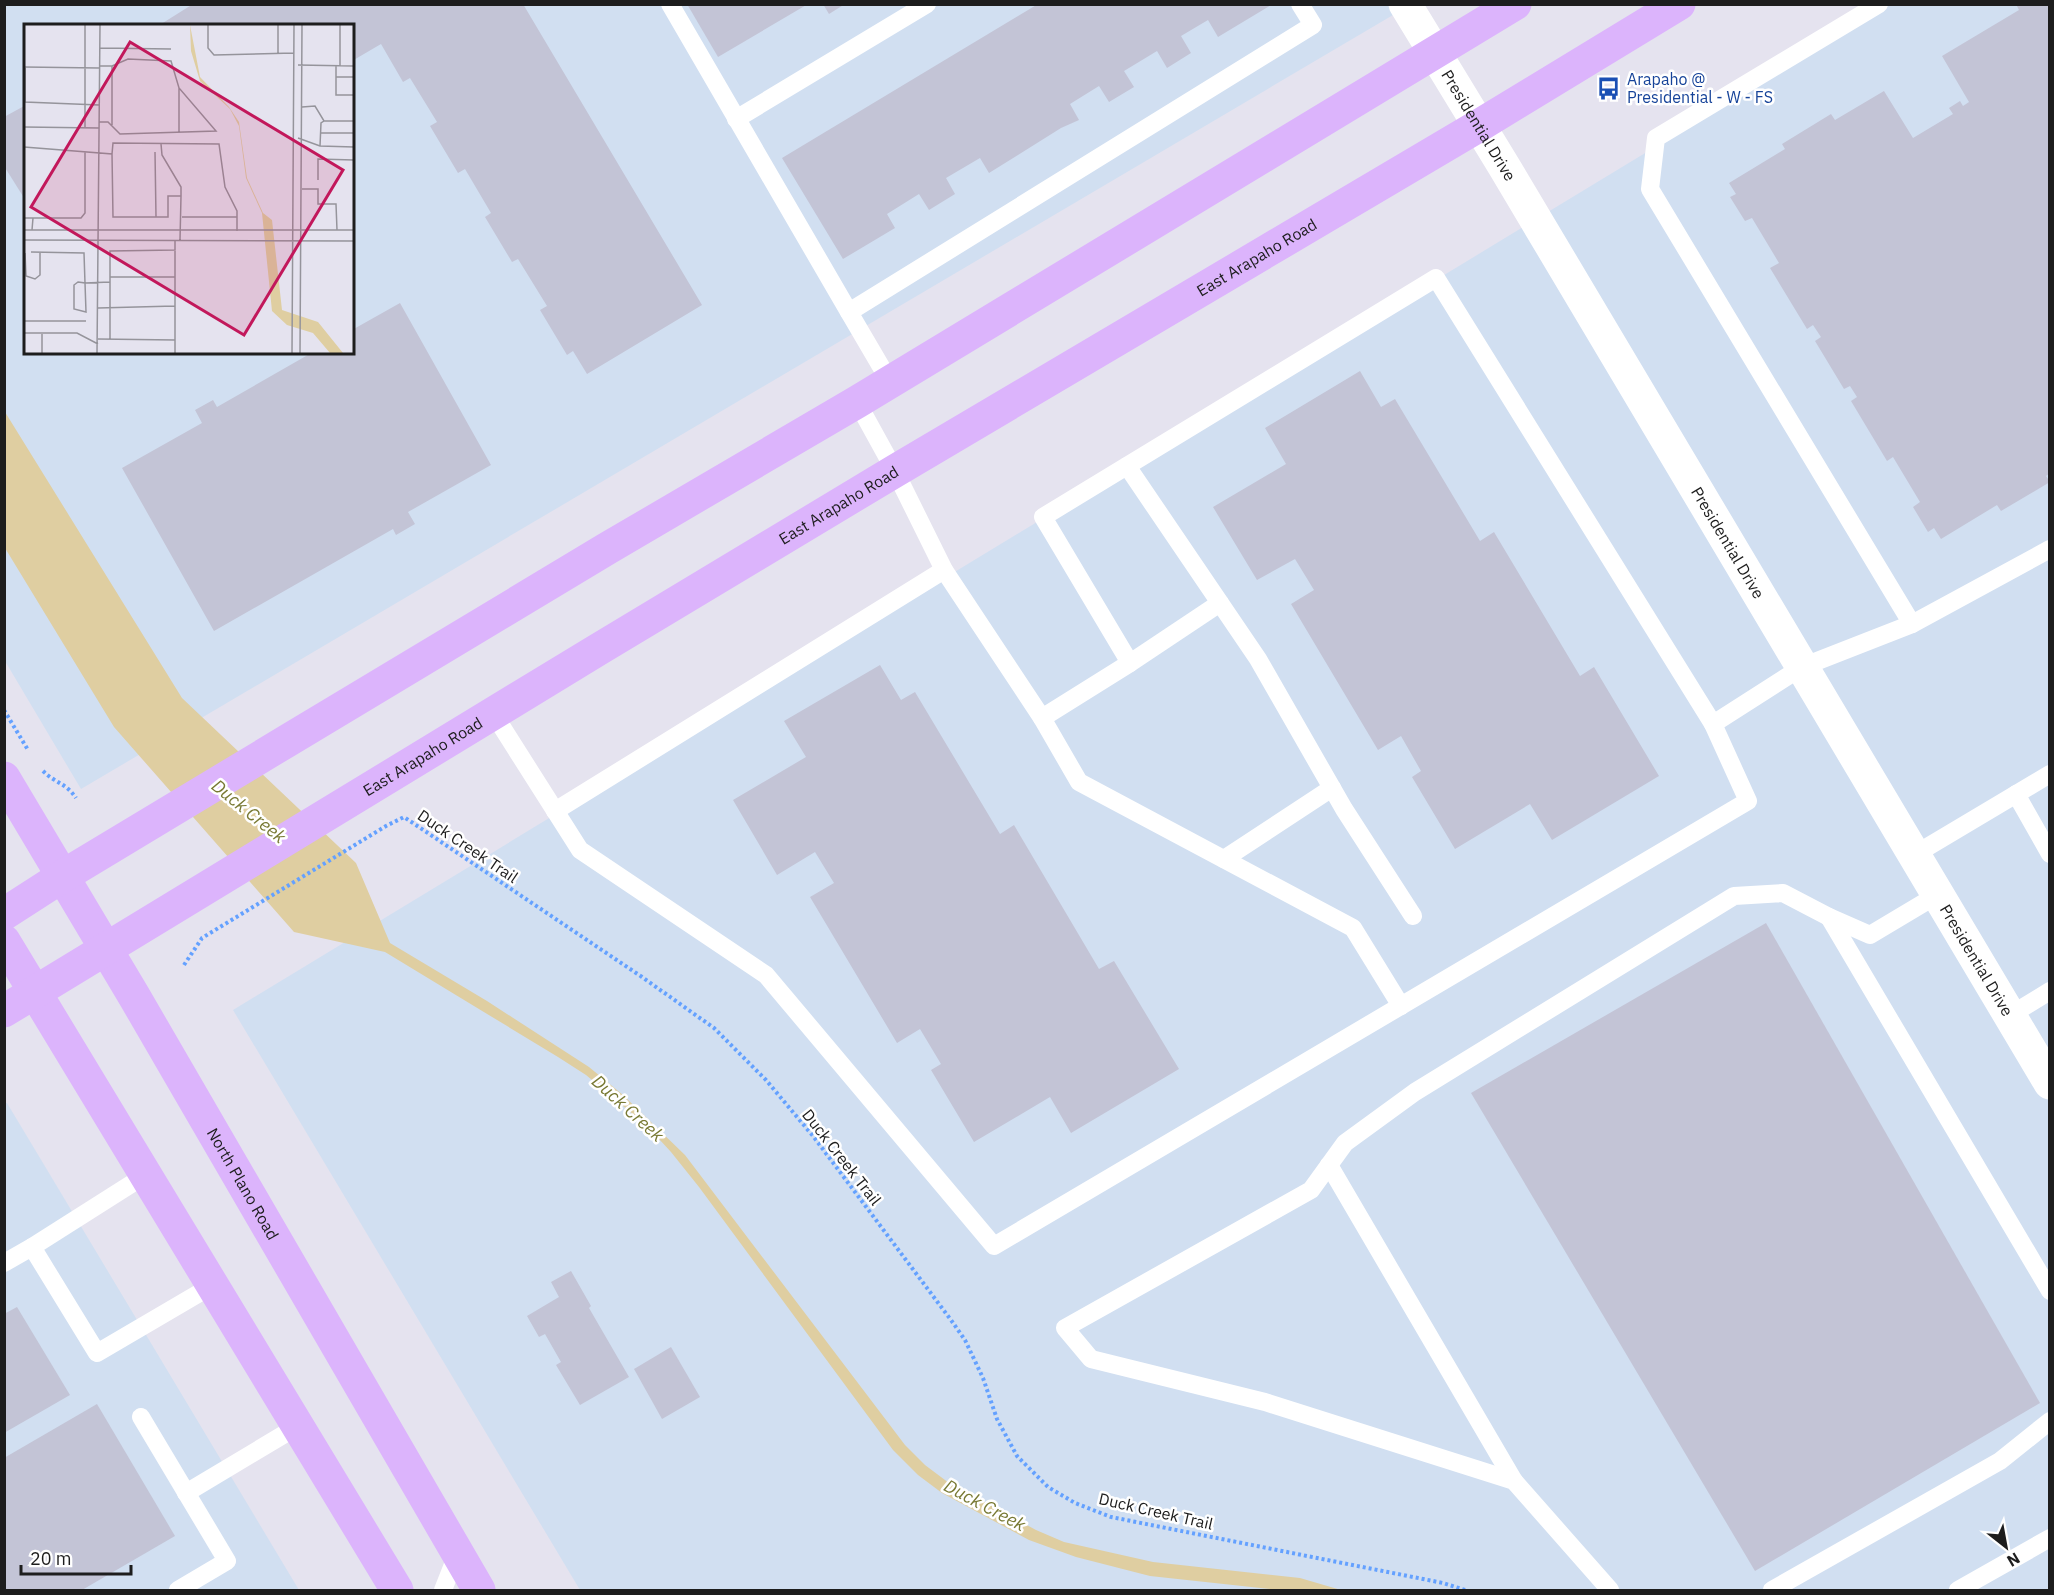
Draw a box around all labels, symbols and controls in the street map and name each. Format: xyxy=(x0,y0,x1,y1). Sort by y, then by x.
inset map xyxy=(24,24,354,354)
street label: Presidential Drive xyxy=(1437,66,1520,185)
place label: Arapaho @ Presidential - W - FS xyxy=(1627,69,1773,107)
bus stop icon: Arapaho @ Presidential - W - FS xyxy=(1596,75,1622,101)
street label: East Arapaho Road xyxy=(1193,214,1320,300)
street label: East Arapaho Road xyxy=(775,461,902,549)
street label: Presidential Drive xyxy=(1687,483,1769,602)
street label: East Arapaho Road xyxy=(359,712,486,800)
water label: Duck Creek xyxy=(207,774,291,848)
street label: Duck Creek Trail xyxy=(414,805,522,887)
street label: Presidential Drive xyxy=(1936,901,2018,1020)
water label: Duck Creek xyxy=(587,1070,669,1147)
street label: Duck Creek Trail xyxy=(798,1105,886,1209)
street label: North Plano Road xyxy=(203,1124,283,1243)
water label: Duck Creek xyxy=(940,1474,1030,1536)
street label: Duck Creek Trail xyxy=(1097,1488,1215,1534)
north arrow xyxy=(1976,1517,2036,1577)
scale bar xyxy=(21,1538,130,1576)
text: 20 m xyxy=(30,1547,72,1570)
text: N xyxy=(2004,1548,2024,1571)

